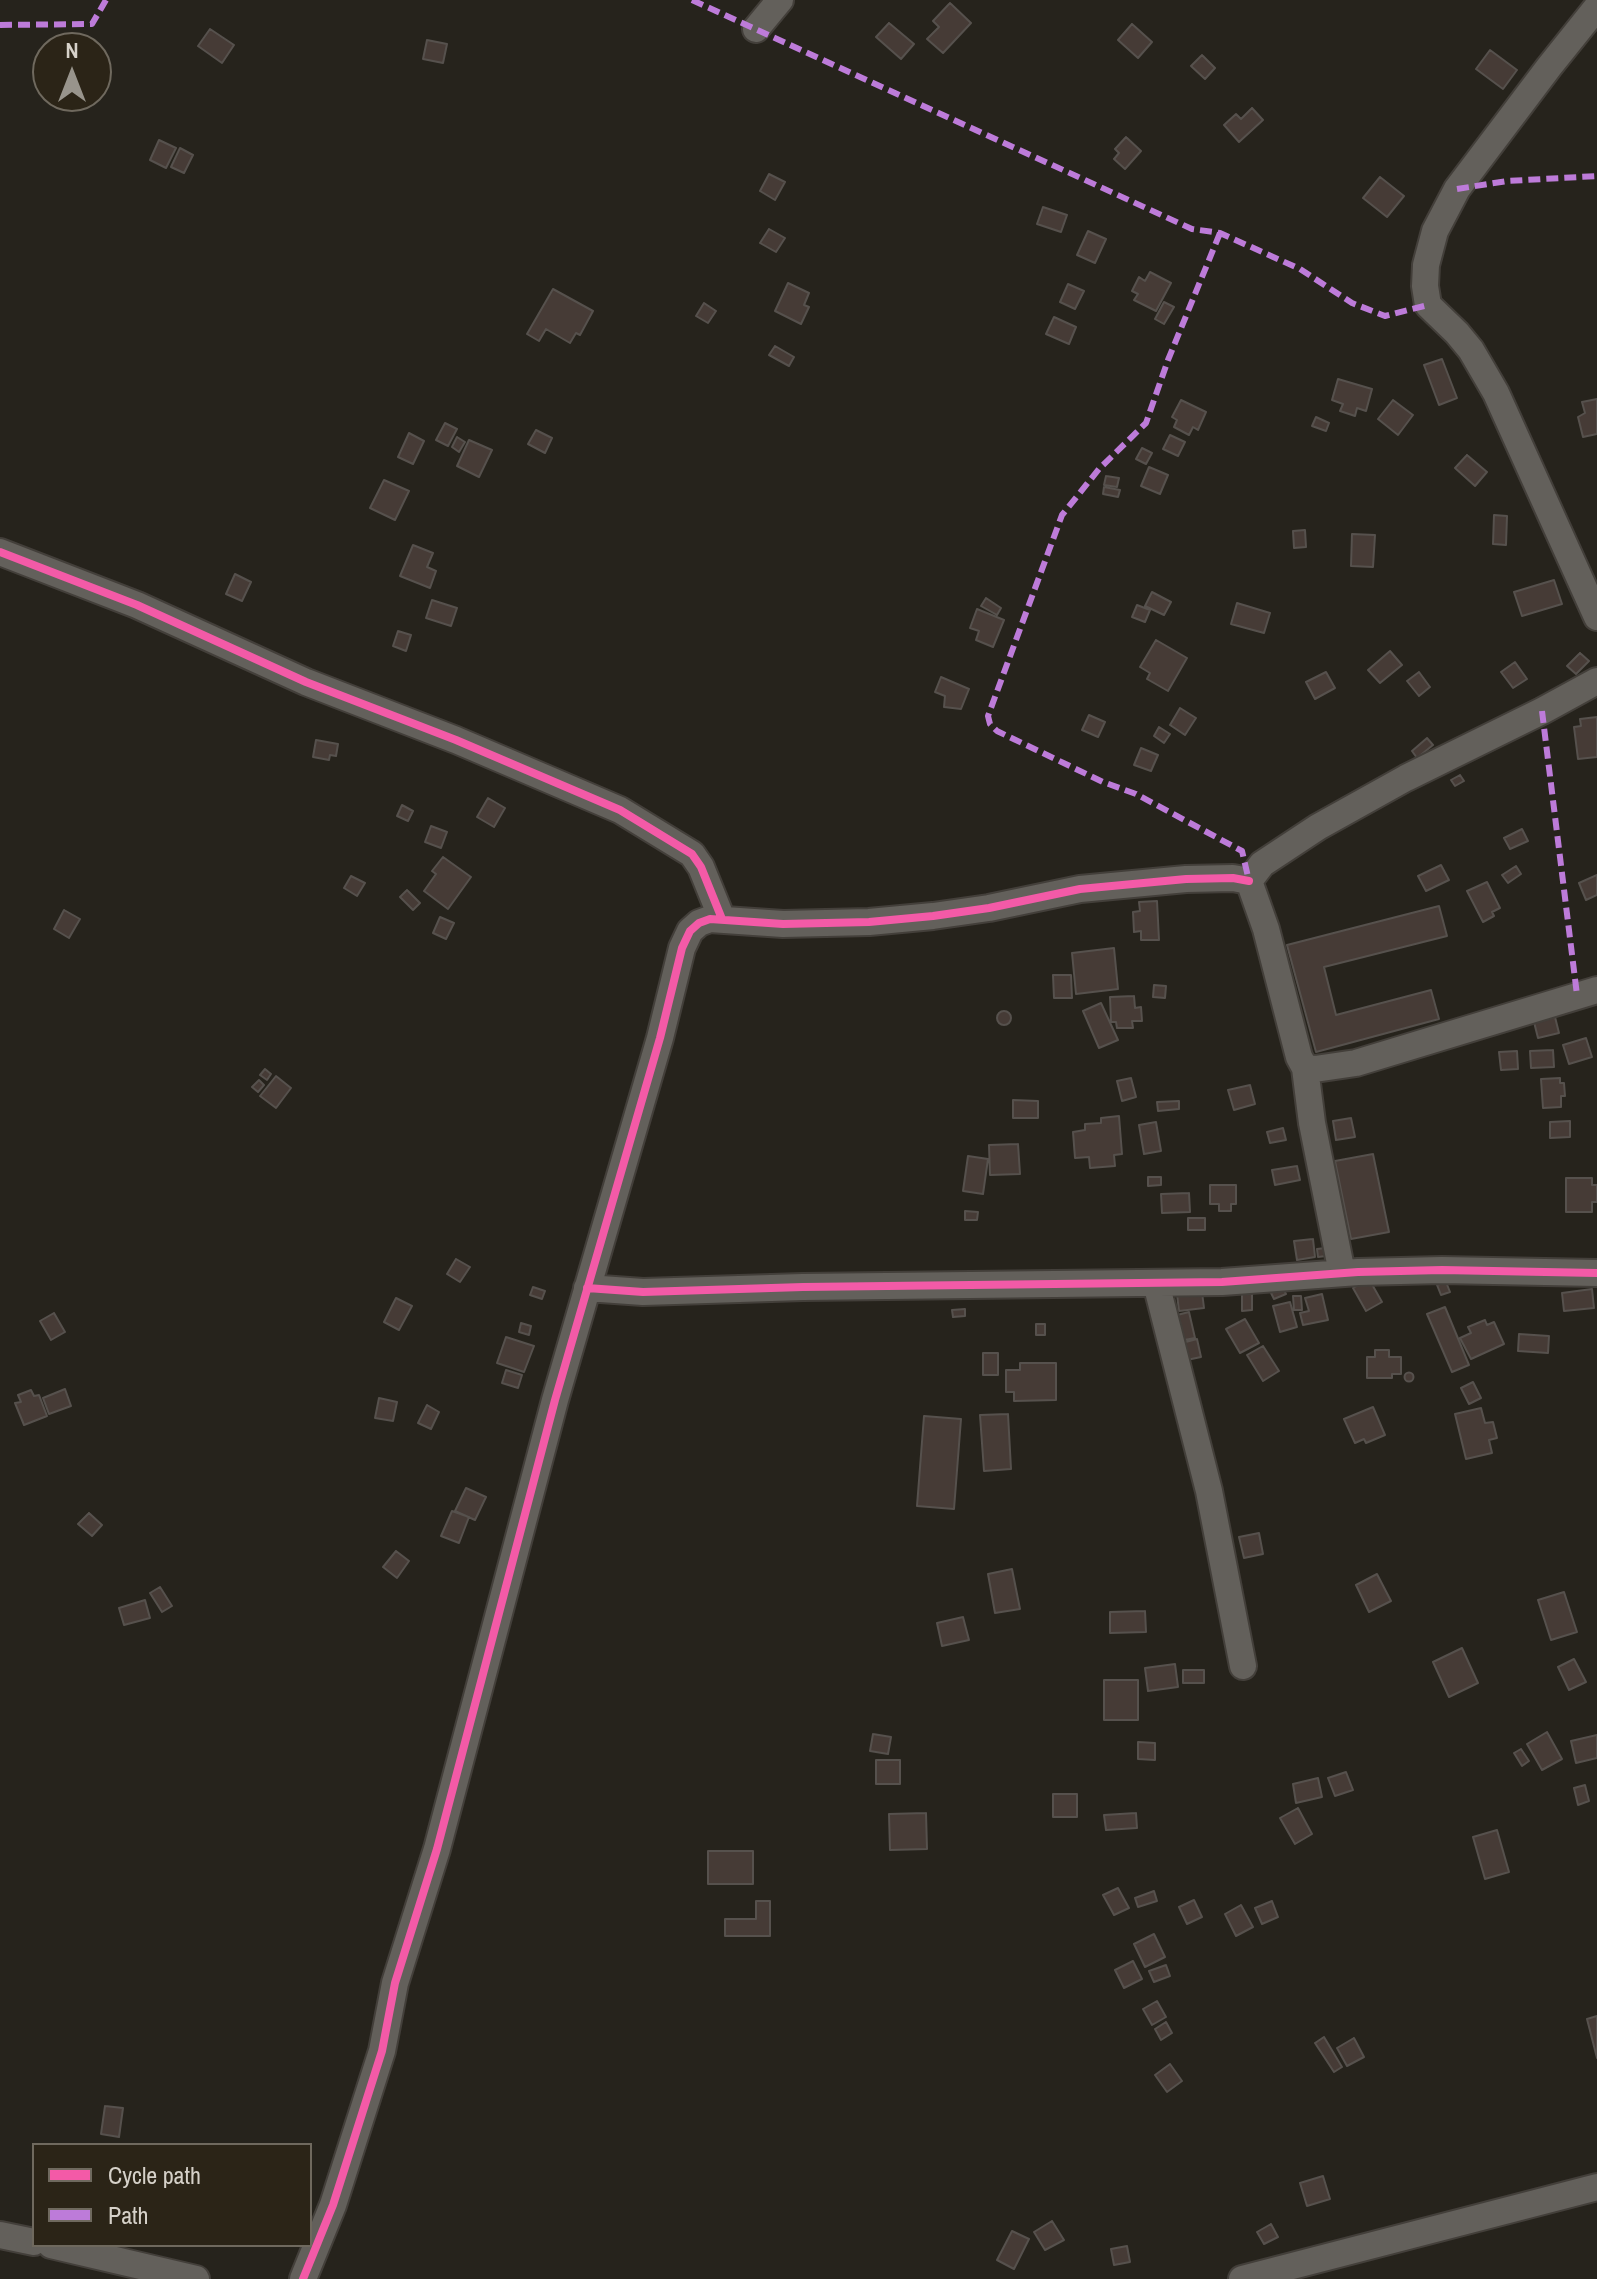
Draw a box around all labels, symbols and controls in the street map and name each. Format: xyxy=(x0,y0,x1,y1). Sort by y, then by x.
north arrow xyxy=(32,32,112,112)
text: N xyxy=(65,35,79,65)
legend xyxy=(32,2143,312,2247)
text: Cycle path xyxy=(108,2159,201,2191)
text: Path xyxy=(108,2199,149,2231)

